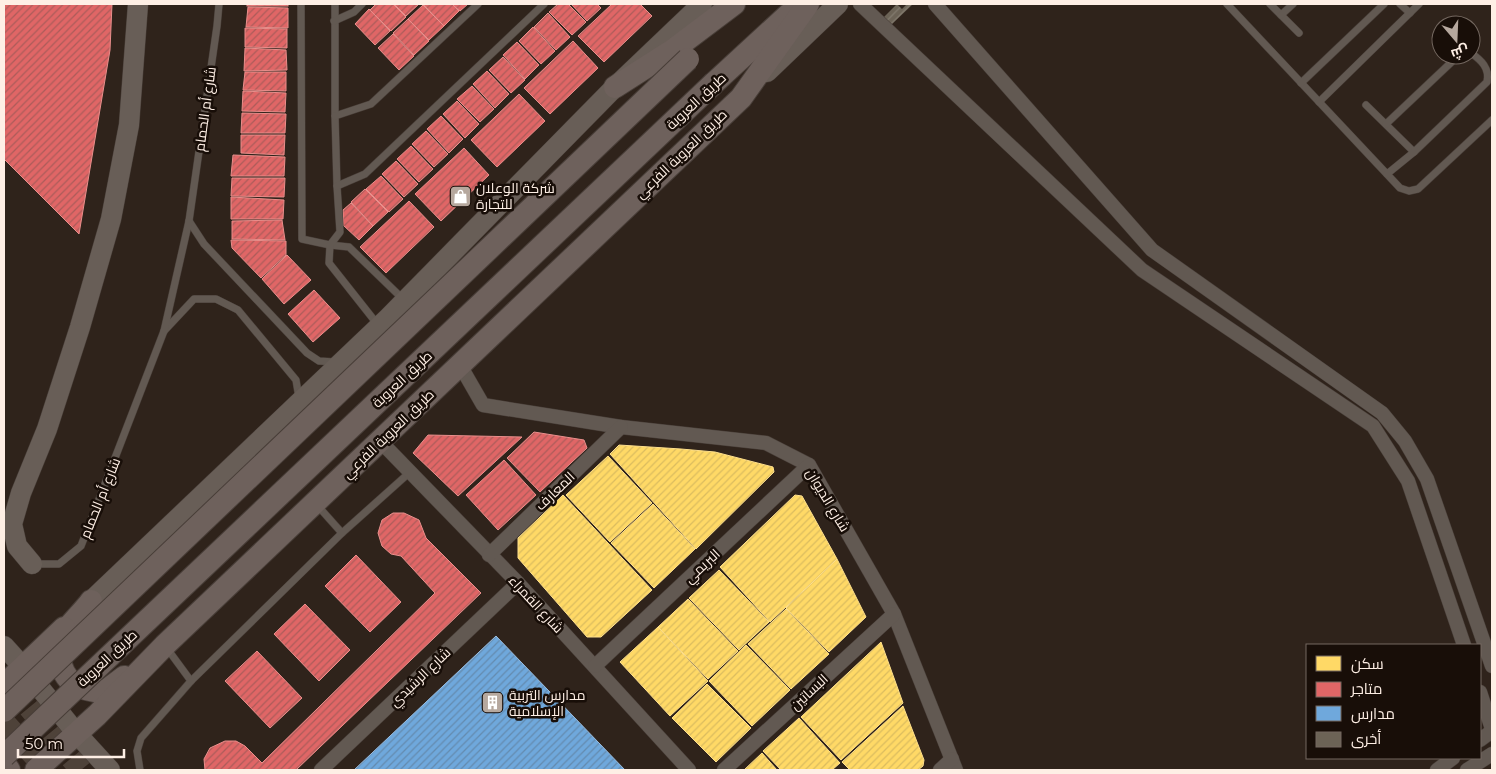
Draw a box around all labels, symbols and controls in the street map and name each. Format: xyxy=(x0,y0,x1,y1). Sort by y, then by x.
north arrow xyxy=(1431,15,1481,65)
text: ش xyxy=(1449,41,1472,64)
street label: شارع أم الحمام xyxy=(190,65,221,153)
street label: طريق العروبة xyxy=(662,69,730,133)
street label: طريق العروبة الفرعي xyxy=(631,106,733,205)
place label: شركة الوعلان للتجارة xyxy=(476,179,555,213)
shop icon: شركة الوعلان للتجارة xyxy=(448,184,472,208)
street label: طريق العروبة xyxy=(368,347,436,411)
street label: طريق العروبة الفرعي xyxy=(338,386,440,485)
street label: شارع أم الحمام xyxy=(76,455,125,541)
street label: شارع الديوان xyxy=(802,465,854,535)
street label: المعارف xyxy=(531,468,579,514)
street label: البريمي xyxy=(680,545,726,589)
street label: شارع القمراء xyxy=(505,571,567,637)
street label: طريق العروبة xyxy=(73,626,141,690)
street label: شارع الرشيدي xyxy=(386,643,457,713)
legend xyxy=(1306,644,1481,759)
text: سكن xyxy=(1351,654,1384,674)
street label: البساتين xyxy=(786,670,832,714)
text: متاجر xyxy=(1350,679,1382,698)
place label: مدارس التربية الإسلامية xyxy=(509,686,585,720)
building icon: مدارس التربية الإسلامية xyxy=(481,691,505,715)
text: مدارس xyxy=(1351,704,1395,724)
scale bar xyxy=(18,726,124,758)
text: أخرى xyxy=(1351,729,1381,749)
text: 50 m xyxy=(25,734,63,753)

